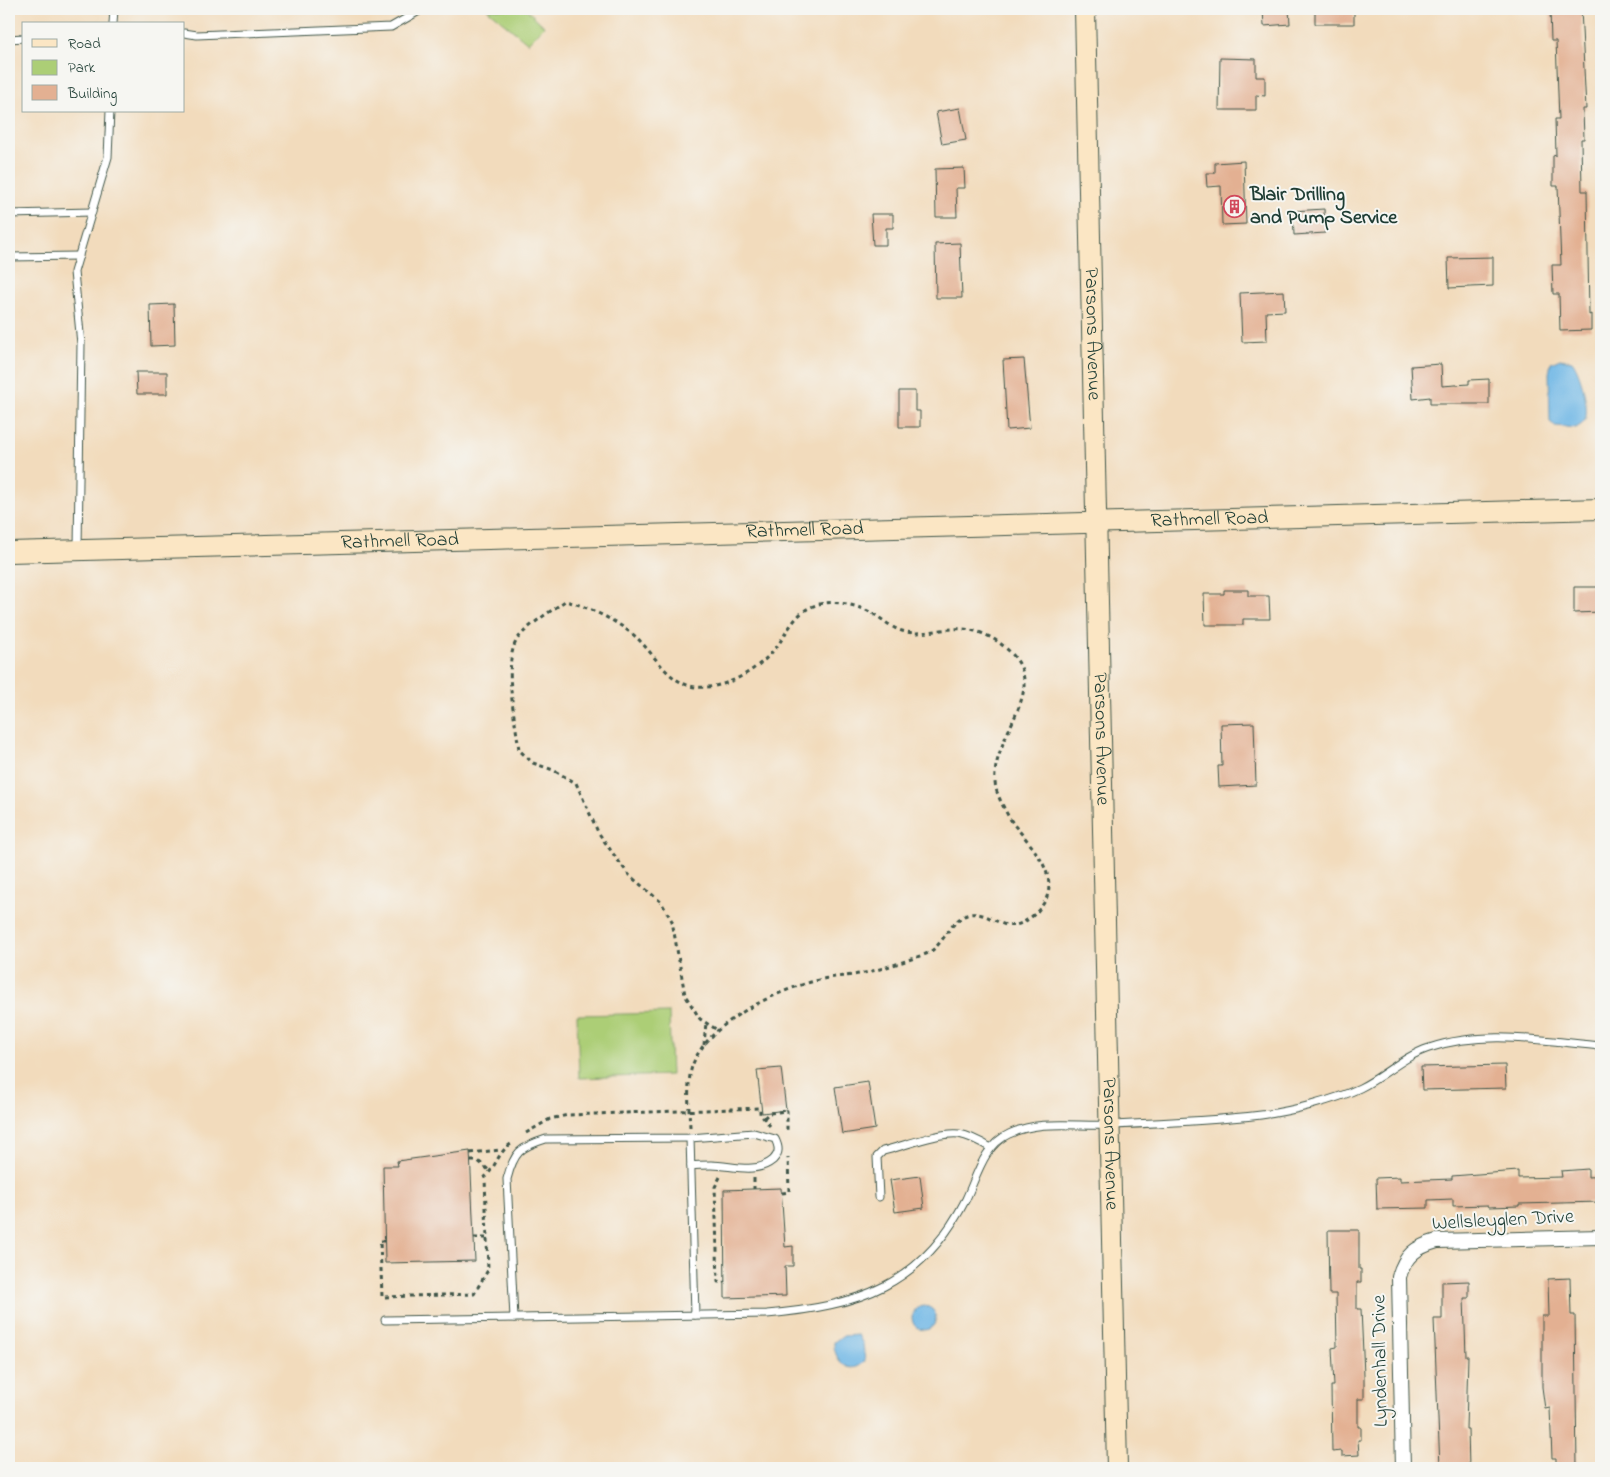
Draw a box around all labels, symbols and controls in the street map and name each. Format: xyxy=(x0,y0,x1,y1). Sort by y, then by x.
legend xyxy=(22,22,185,112)
text: Road xyxy=(68,33,101,55)
text: Park xyxy=(68,57,96,79)
text: Building xyxy=(67,83,117,106)
place label: Blair Drilling and Pump Service xyxy=(1249,181,1398,233)
building icon: Blair Drilling and Pump Service xyxy=(1222,194,1246,218)
street label: Parsons Avenue xyxy=(1076,267,1108,401)
street label: Rathmell Road xyxy=(1150,503,1269,536)
street label: Rathmell Road xyxy=(745,514,864,547)
street label: Rathmell Road xyxy=(341,525,459,558)
street label: Parsons Avenue xyxy=(1085,672,1117,806)
street label: Parsons Avenue xyxy=(1094,1077,1126,1211)
street label: Wellsleyglen Drive xyxy=(1431,1203,1575,1240)
street label: Lyndenhall Drive xyxy=(1365,1295,1397,1427)

